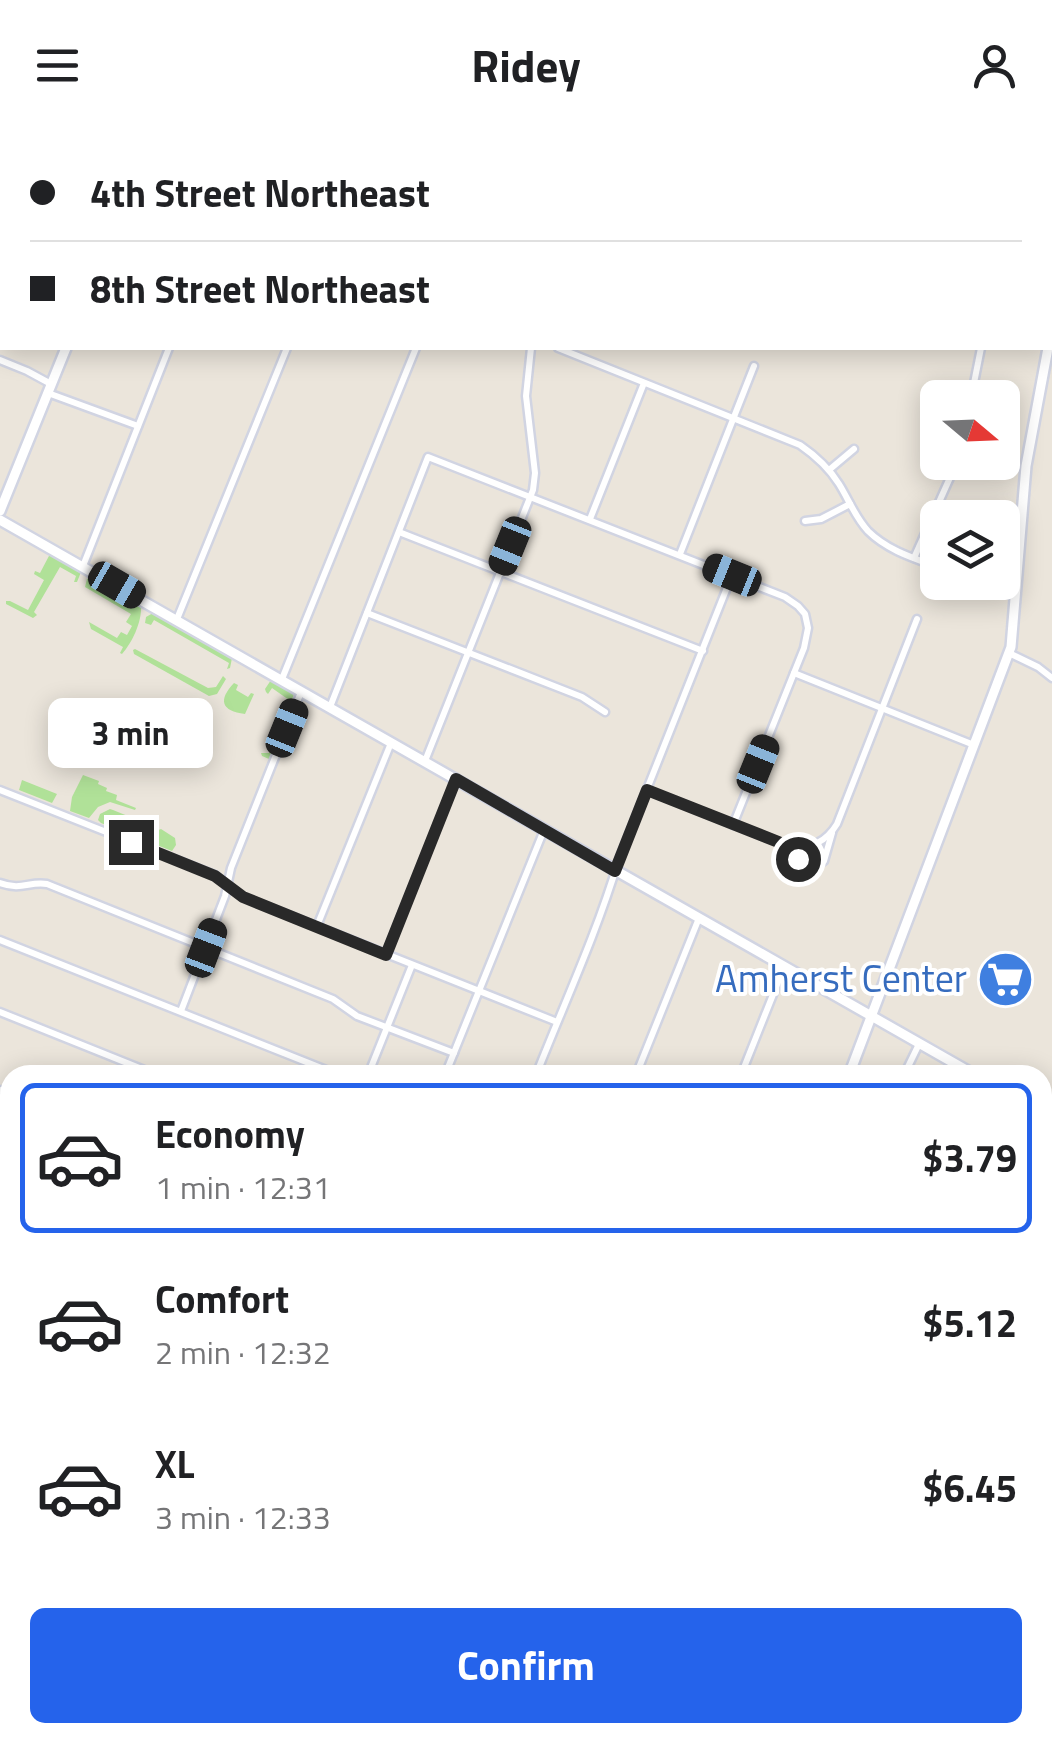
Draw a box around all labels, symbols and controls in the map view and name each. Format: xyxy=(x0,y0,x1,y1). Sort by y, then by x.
text: Ridey xyxy=(471,31,581,99)
icon: menu xyxy=(30,38,85,93)
icon: person xyxy=(967,38,1022,93)
text: 4th Street Northeast xyxy=(90,164,430,222)
text: 8th Street Northeast xyxy=(90,260,430,318)
north arrow xyxy=(920,380,1020,480)
map controls xyxy=(920,380,1020,600)
button: layers xyxy=(920,500,1020,600)
car xyxy=(485,513,535,579)
car xyxy=(699,550,765,600)
car xyxy=(84,557,150,613)
car xyxy=(262,695,312,761)
callout: 3 min xyxy=(48,697,214,767)
text: 3 min xyxy=(92,709,169,757)
car xyxy=(733,731,783,797)
route end xyxy=(109,820,154,865)
route start xyxy=(776,837,821,882)
car xyxy=(181,915,231,981)
place label: Amherst Center xyxy=(715,949,967,1007)
supermarket icon: Amherst Center xyxy=(976,949,1036,1009)
text: Economy xyxy=(155,1105,305,1163)
icon: car xyxy=(35,1113,125,1203)
text: $3.79 xyxy=(922,1129,1017,1187)
text: 1 min · 12:31 xyxy=(155,1163,331,1211)
text: Comfort xyxy=(155,1270,289,1328)
icon: car xyxy=(35,1278,125,1368)
text: $5.12 xyxy=(922,1294,1017,1352)
text: 2 min · 12:32 xyxy=(155,1328,331,1376)
text: XL xyxy=(155,1435,195,1493)
icon: car xyxy=(35,1443,125,1533)
text: $6.45 xyxy=(922,1459,1017,1517)
text: 3 min · 12:33 xyxy=(155,1493,331,1541)
button: Confirm xyxy=(30,1608,1022,1723)

